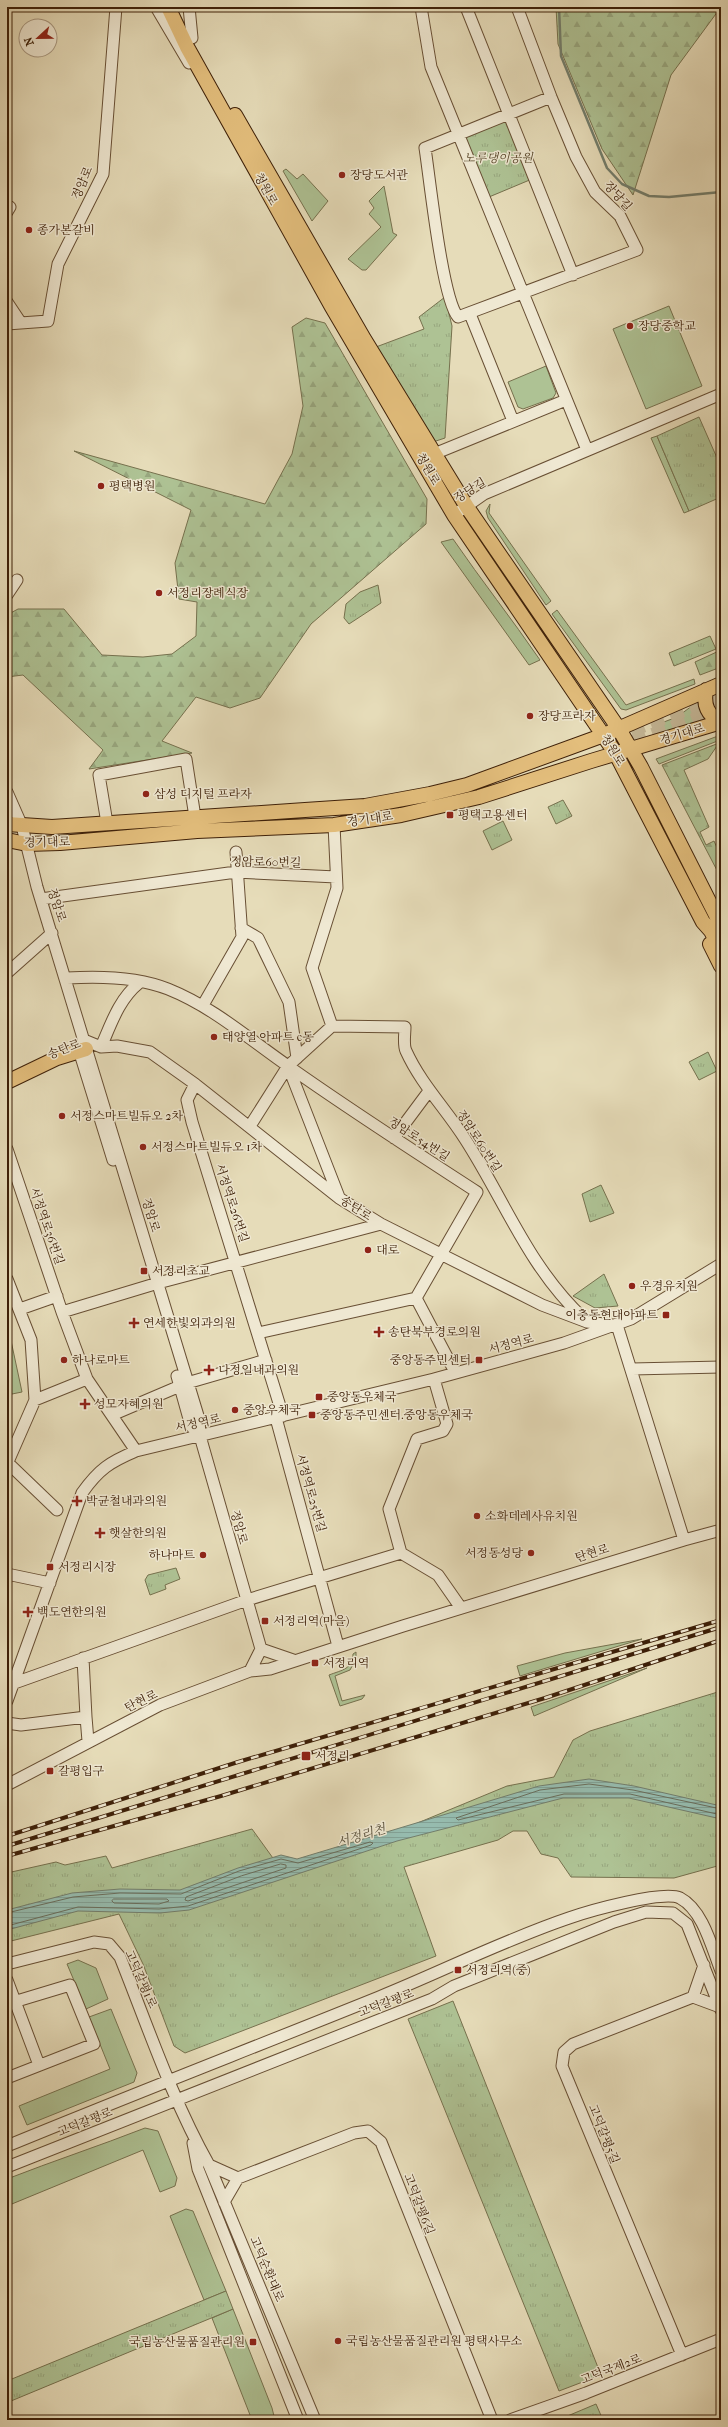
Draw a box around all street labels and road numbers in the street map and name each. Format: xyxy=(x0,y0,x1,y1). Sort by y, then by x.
street label: 정암로 xyxy=(69,164,95,202)
street label: 청원로 xyxy=(251,170,281,208)
street label: 장당길 xyxy=(601,178,635,214)
street label: 청원로 xyxy=(413,450,443,488)
street label: 장당길 xyxy=(451,475,489,505)
street label: 경기대로 xyxy=(658,720,707,747)
street label: 청원로 xyxy=(598,731,628,769)
street label: 경기대로 xyxy=(346,809,394,829)
street label: 경기대로 xyxy=(24,835,71,849)
street label: 정암로60번길 xyxy=(230,854,302,870)
street label: 정암로 xyxy=(45,886,69,924)
street label: 송탄로 xyxy=(45,1036,83,1062)
street label: 정암로60번길 xyxy=(454,1107,504,1175)
street label: 정암로54번길 xyxy=(386,1114,452,1164)
street label: 서정역로26번길 xyxy=(213,1162,251,1244)
street label: 서정역로36번길 xyxy=(27,1185,67,1267)
street label: 송탄로 xyxy=(338,1193,375,1224)
street label: 정암로 xyxy=(139,1196,163,1234)
street label: 서정역로 xyxy=(487,1331,536,1357)
street label: 서정역로 xyxy=(174,1411,223,1435)
street label: 서정역로25번길 xyxy=(293,1452,329,1534)
street label: 정암로 xyxy=(228,1508,250,1546)
street label: 탄현로 xyxy=(573,1541,611,1565)
street label: 탄현로 xyxy=(122,1687,160,1715)
street label: 고덕갈평1로 xyxy=(122,1948,160,2011)
street label: 고덕갈평로 xyxy=(356,1986,416,2020)
street label: 고덕갈평5길 xyxy=(586,2102,622,2166)
street label: 고덕갈평로 xyxy=(56,2105,115,2139)
street label: 고덕갈평6길 xyxy=(401,2171,437,2237)
street label: 고덕순환대로 xyxy=(247,2234,287,2304)
street label: 고덕국제2로 xyxy=(579,2351,644,2387)

